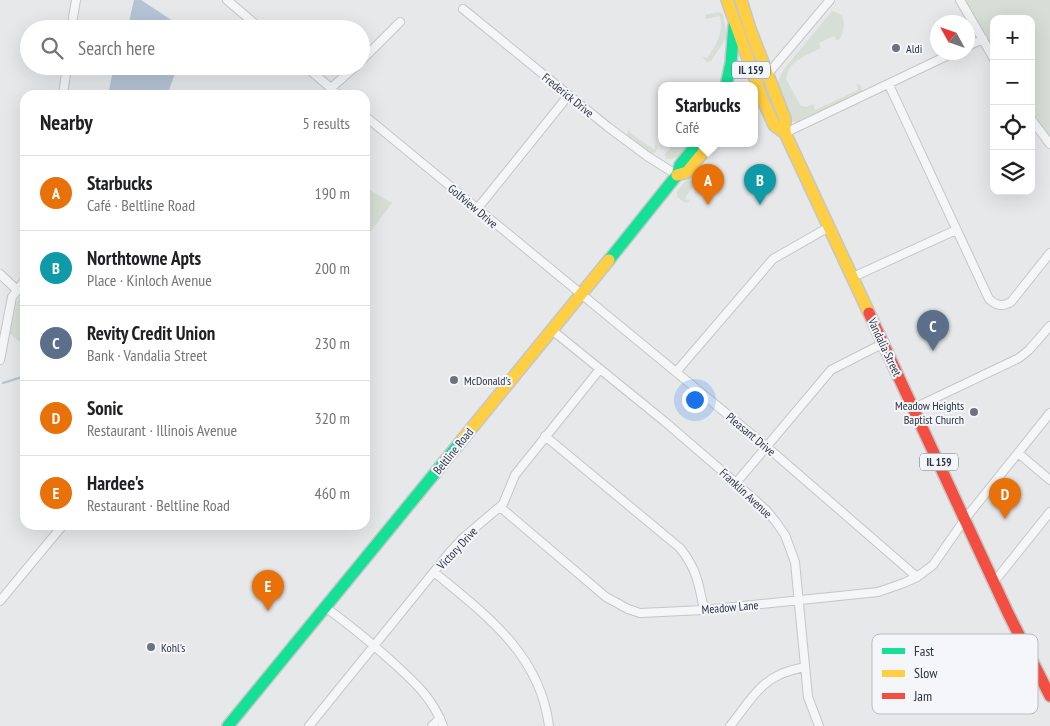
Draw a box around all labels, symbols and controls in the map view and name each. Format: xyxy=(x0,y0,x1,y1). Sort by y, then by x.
north arrow xyxy=(930,15,975,60)
map controls xyxy=(990,15,1035,195)
button: + xyxy=(990,15,1035,60)
search box xyxy=(20,20,370,75)
icon: search xyxy=(38,34,66,62)
text: Search here xyxy=(78,36,155,60)
place label: Aldi xyxy=(906,41,922,56)
marker: Aldi xyxy=(890,42,902,54)
button: − xyxy=(990,60,1035,105)
road number: IL 159 xyxy=(732,62,770,78)
street label: Frederick Drive xyxy=(539,70,597,120)
popup xyxy=(658,82,758,147)
text: Starbucks xyxy=(675,93,741,117)
button: locate xyxy=(990,105,1035,150)
text: Nearby xyxy=(40,109,93,136)
text: 5 results xyxy=(303,113,350,133)
text: Café xyxy=(675,117,699,137)
button: layers xyxy=(990,150,1035,195)
pin: A xyxy=(692,164,724,205)
pin: B xyxy=(744,164,776,205)
text: Starbucks xyxy=(87,171,152,195)
street label: Golfview Drive xyxy=(445,181,501,231)
text: A xyxy=(52,183,60,203)
text: 190 m xyxy=(315,183,350,203)
text: Café · Beltline Road xyxy=(87,195,195,215)
text: Northtowne Apts xyxy=(87,246,201,270)
text: B xyxy=(52,258,60,278)
text: 200 m xyxy=(315,258,350,278)
text: Place · Kinloch Avenue xyxy=(87,270,212,290)
pin: C xyxy=(917,310,949,351)
street label: Vandalia Street xyxy=(865,315,905,379)
text: Revity Credit Union xyxy=(87,321,215,345)
text: C xyxy=(52,333,60,353)
text: 230 m xyxy=(315,333,350,353)
text: Bank · Vandalia Street xyxy=(87,345,207,365)
place label: McDonald's xyxy=(464,373,511,388)
marker: McDonald's xyxy=(448,374,460,386)
your location xyxy=(682,387,708,413)
text: Sonic xyxy=(87,396,123,420)
place label: Meadow Heights Baptist Church xyxy=(895,398,964,427)
marker: Meadow Heights Baptist Church xyxy=(968,406,980,418)
text: D xyxy=(52,408,60,428)
text: 320 m xyxy=(315,408,350,428)
street label: Pleasant Drive xyxy=(723,409,779,459)
text: Restaurant · Illinois Avenue xyxy=(87,420,237,440)
street label: Beltline Road xyxy=(430,425,476,477)
road number: IL 159 xyxy=(920,454,958,471)
street label: Franklin Avenue xyxy=(717,465,775,521)
text: Hardee's xyxy=(87,471,144,495)
pin: D xyxy=(989,478,1021,519)
text: E xyxy=(53,483,59,503)
text: 460 m xyxy=(315,483,350,503)
text: Restaurant · Beltline Road xyxy=(87,495,230,515)
street label: Victory Drive xyxy=(433,524,480,573)
pin: E xyxy=(252,570,284,611)
street label: Meadow Lane xyxy=(701,597,759,617)
legend xyxy=(872,634,1038,714)
place label: Kohl's xyxy=(161,640,185,655)
marker: Kohl's xyxy=(145,641,157,653)
text: Fast xyxy=(914,642,934,660)
text: Slow xyxy=(914,664,938,682)
text: Jam xyxy=(913,687,932,705)

